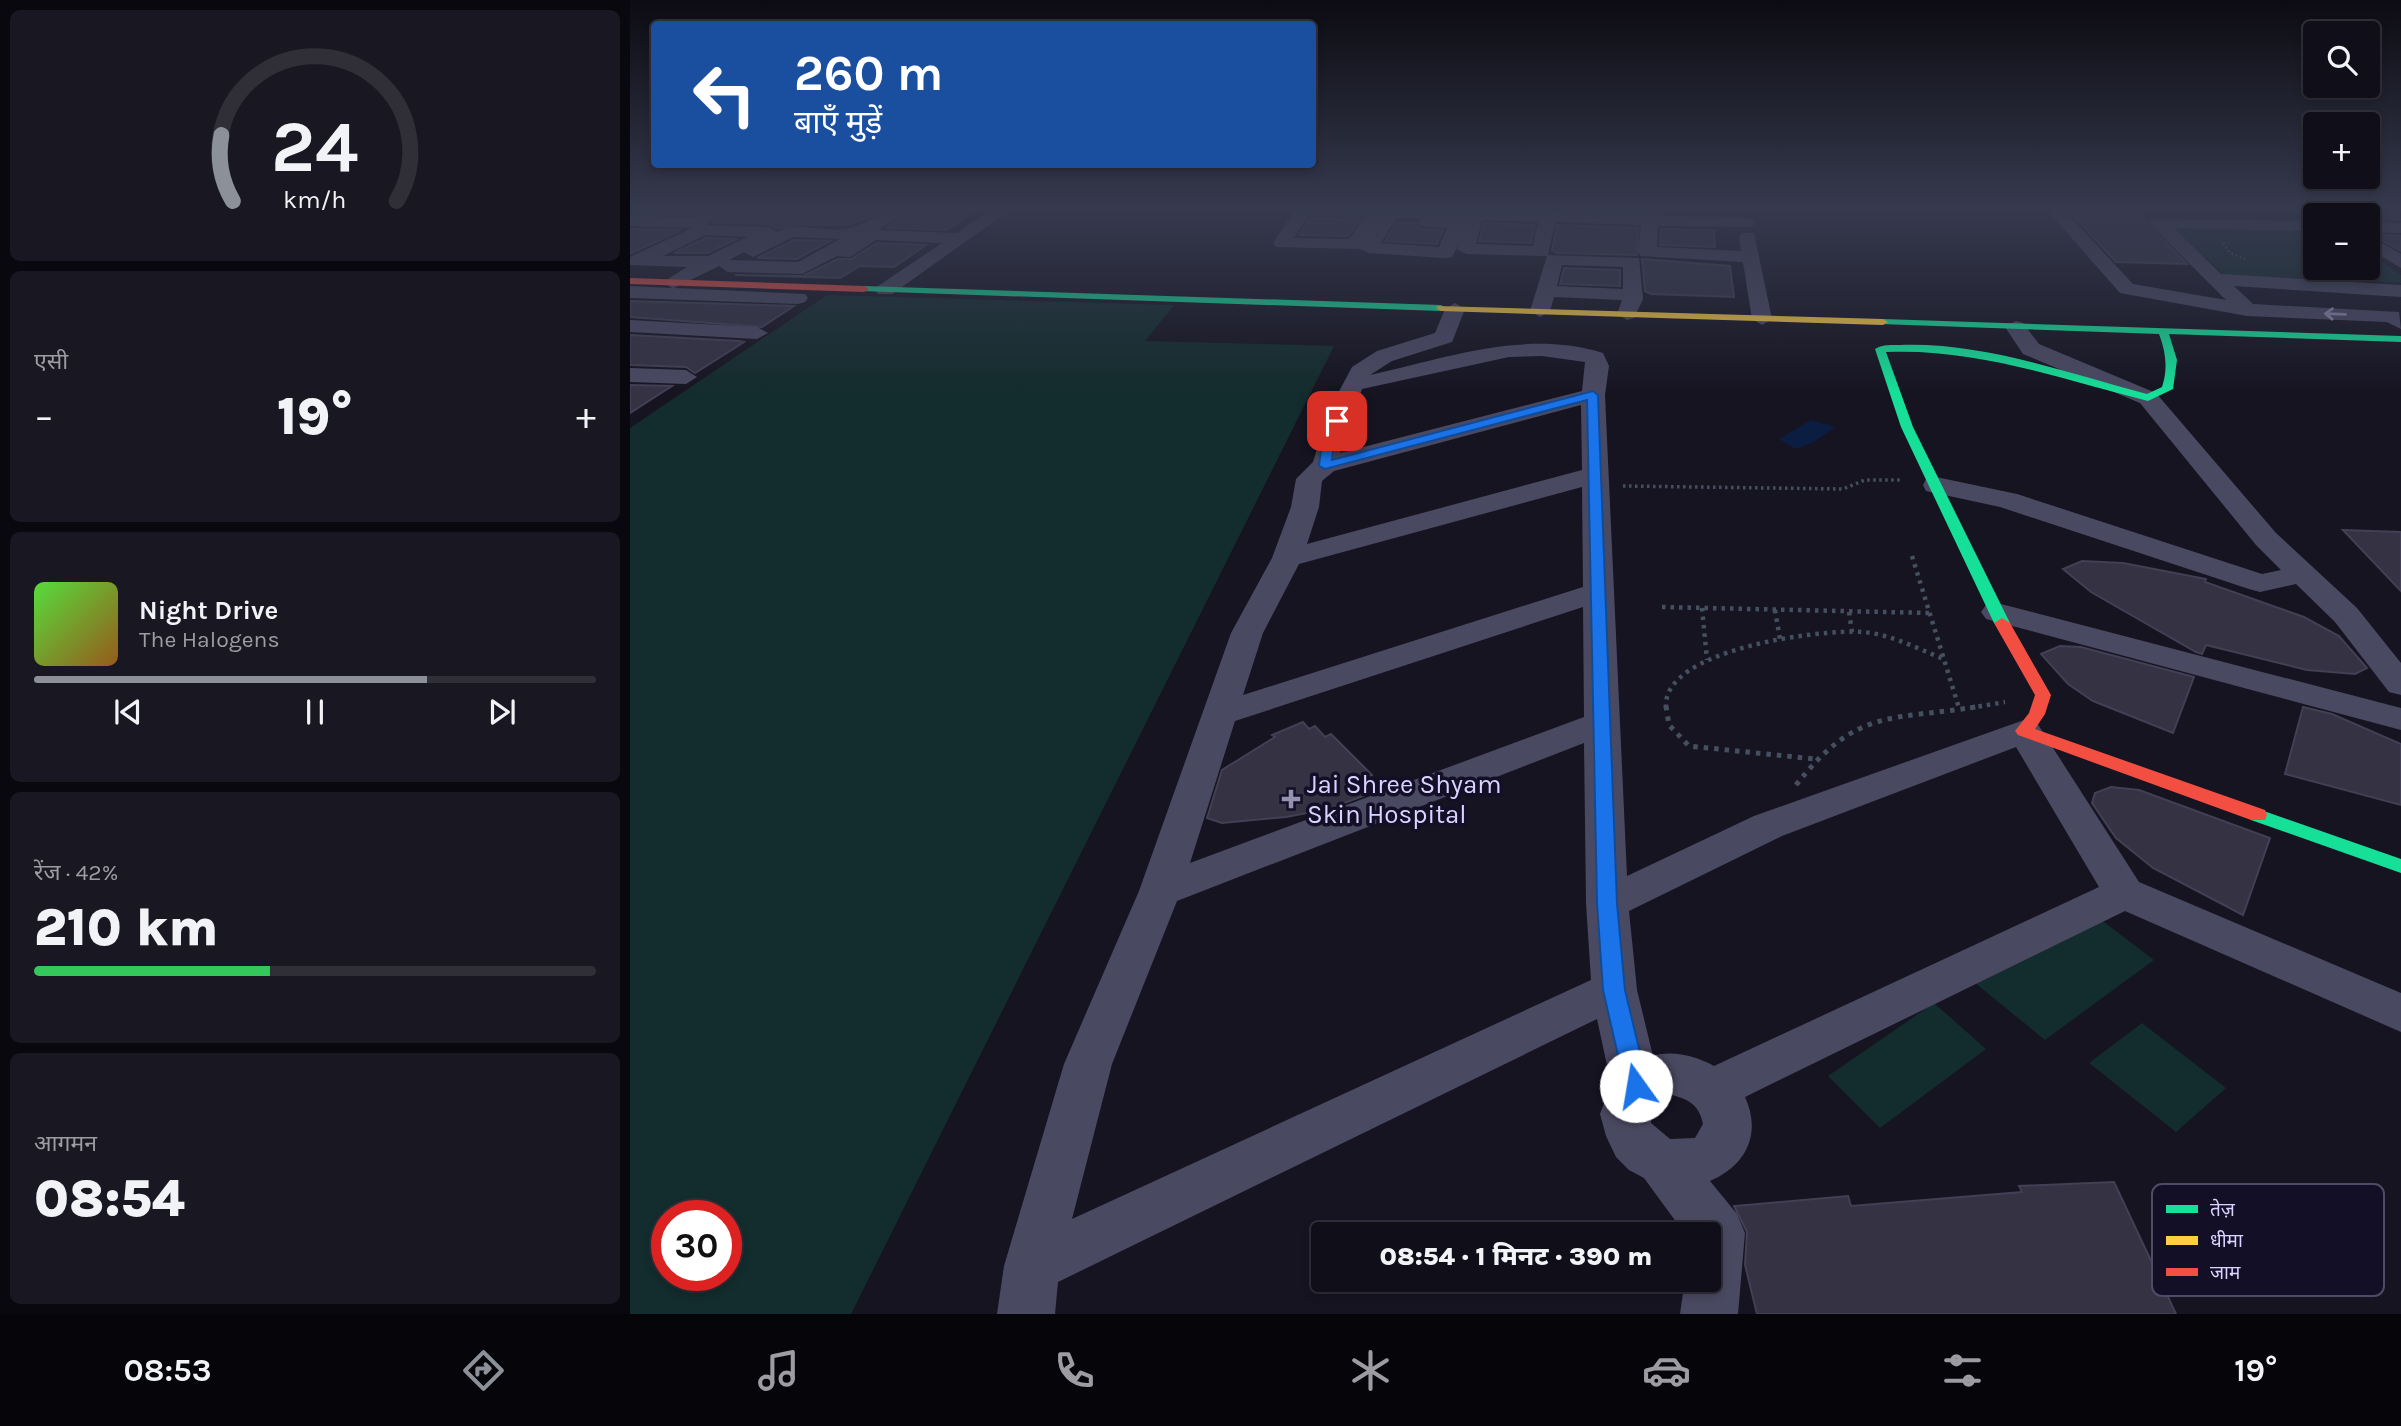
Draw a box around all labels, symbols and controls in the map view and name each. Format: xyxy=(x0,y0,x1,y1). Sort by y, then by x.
map controls xyxy=(2303,21,2380,280)
button: search xyxy=(2303,21,2380,98)
text: 260 m xyxy=(794,45,943,102)
icon: left xyxy=(679,49,770,140)
text: बाएँ मुड़ें xyxy=(794,104,882,141)
text: 24 xyxy=(271,105,359,190)
button: + xyxy=(2303,112,2380,189)
text: km/h xyxy=(283,185,347,214)
button: − xyxy=(2303,203,2380,280)
one-way arrow xyxy=(2324,307,2347,320)
text: एसी xyxy=(34,348,68,375)
text: 19° xyxy=(277,386,353,447)
pin xyxy=(1307,391,1367,451)
text: − xyxy=(34,394,54,439)
text: + xyxy=(576,394,596,439)
icon: arrive xyxy=(1318,402,1356,440)
text: Night Drive xyxy=(139,595,278,626)
text: The Halogens xyxy=(139,626,279,653)
icon: previous xyxy=(109,693,147,731)
icon: pause xyxy=(296,693,334,731)
icon: next xyxy=(483,693,521,731)
place label: Jai Shree Shyam Skin Hospital xyxy=(1307,769,1502,830)
marker: Jai Shree Shyam Skin Hospital xyxy=(1281,789,1301,809)
text: रेंज · 42% xyxy=(34,859,118,886)
text: 210 km xyxy=(34,897,218,958)
position arrow xyxy=(1599,1049,1673,1123)
text: आगमन xyxy=(34,1130,97,1157)
text: 08:54 xyxy=(34,1168,185,1229)
legend xyxy=(2152,1184,2384,1296)
text: तेज़ xyxy=(2210,1198,2236,1221)
speed limit sign: 30 xyxy=(651,1200,742,1291)
text: धीमा xyxy=(2210,1230,2244,1252)
text: 08:54 · 1 मिनट · 390 m xyxy=(1380,1241,1652,1272)
text: जाम xyxy=(2210,1262,2241,1284)
icon: directions xyxy=(459,1346,508,1395)
icon: music xyxy=(754,1346,803,1395)
icon: phone xyxy=(1050,1346,1099,1395)
icon: climate xyxy=(1346,1346,1395,1395)
icon: car xyxy=(1642,1346,1691,1395)
icon: filters xyxy=(1938,1346,1987,1395)
text: 08:53 xyxy=(123,1352,212,1389)
text: 19° xyxy=(2234,1352,2278,1389)

